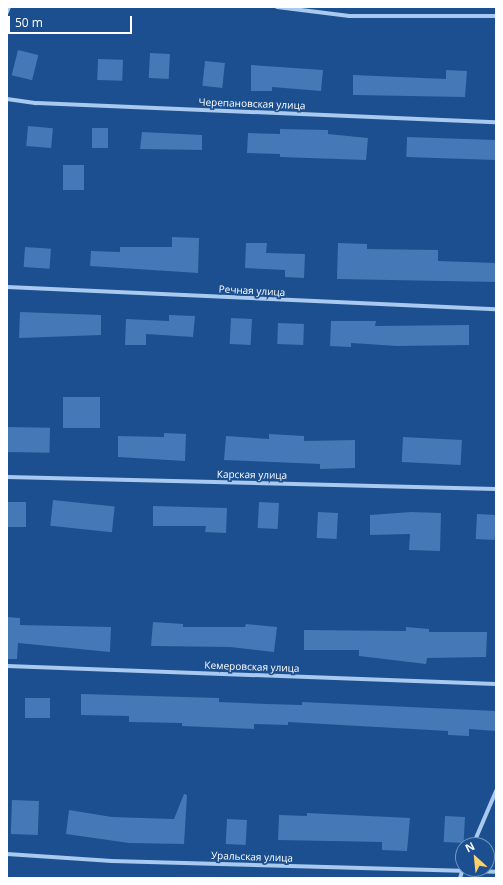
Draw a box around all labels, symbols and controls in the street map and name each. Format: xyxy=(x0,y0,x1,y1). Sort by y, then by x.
scale bar xyxy=(10,8,134,34)
text: 50 m xyxy=(15,14,43,31)
street label: Черепановская улица xyxy=(198,96,306,112)
street label: Речная улица xyxy=(218,283,286,299)
street label: Карская улица xyxy=(217,468,287,482)
street label: Кемеровская улица xyxy=(204,659,300,675)
north arrow xyxy=(455,837,495,877)
text: N xyxy=(462,838,477,855)
street label: Уральская улица xyxy=(211,850,293,864)

